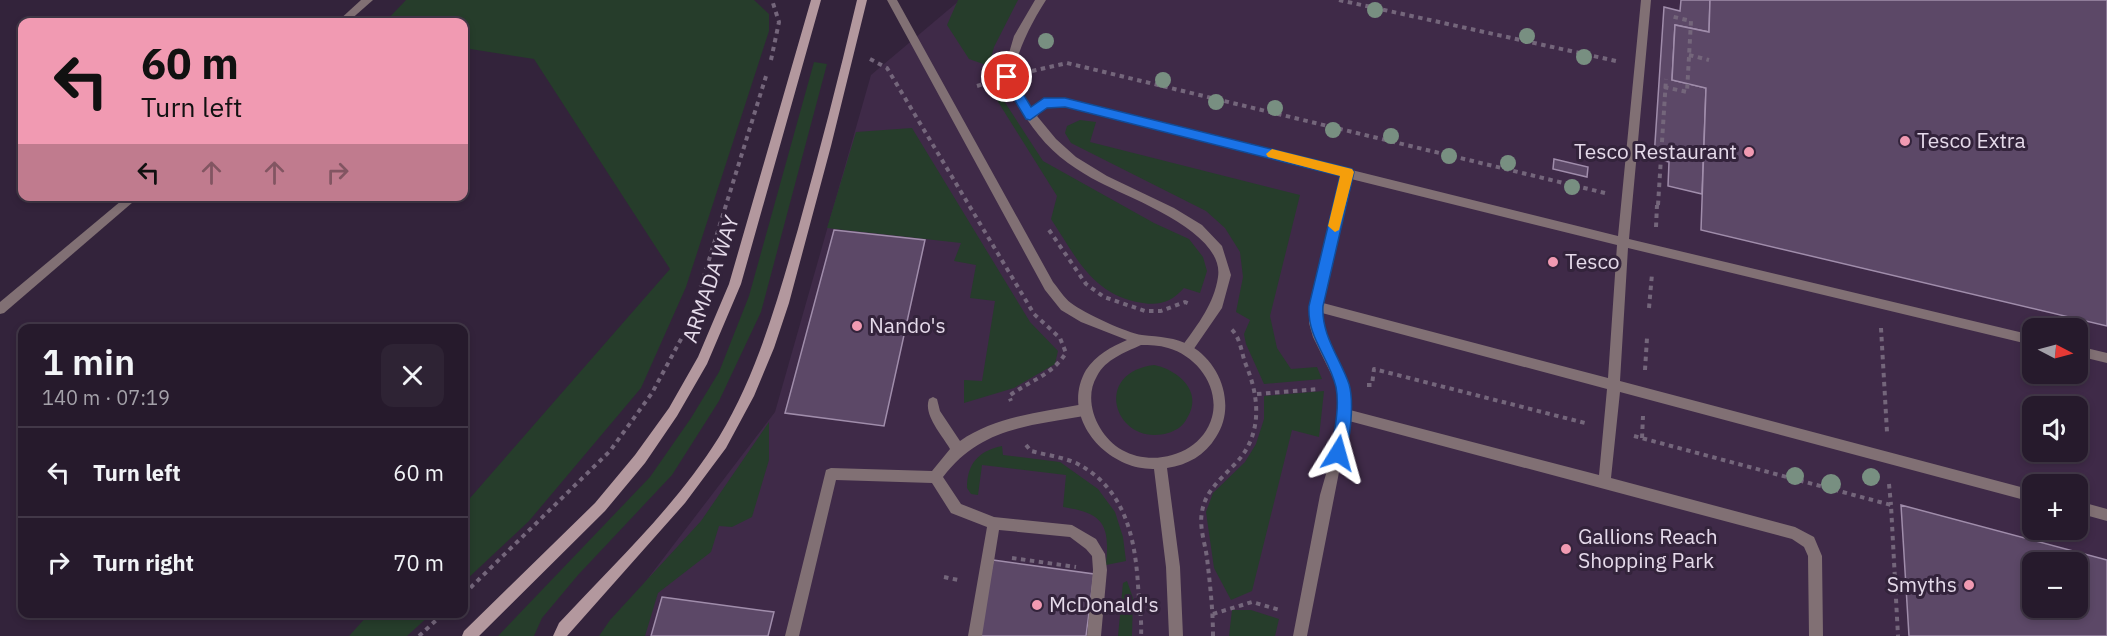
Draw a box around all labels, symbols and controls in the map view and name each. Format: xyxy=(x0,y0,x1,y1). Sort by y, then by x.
text: 60 m xyxy=(141,36,239,91)
icon: left xyxy=(42,42,120,120)
pin xyxy=(981,51,1032,102)
icon: arrive xyxy=(990,60,1023,93)
text: Turn left xyxy=(141,89,242,124)
place label: Tesco Extra xyxy=(1917,126,2026,154)
marker: Tesco Extra xyxy=(1898,134,1912,148)
place label: Tesco Restaurant xyxy=(1574,137,1737,165)
marker: Tesco Restaurant xyxy=(1742,145,1756,159)
icon: left xyxy=(132,156,165,189)
icon: ahead xyxy=(195,156,228,189)
icon: ahead xyxy=(258,156,291,189)
icon: right xyxy=(321,156,354,189)
street label: ARMADA WAY xyxy=(675,211,745,346)
place label: Tesco xyxy=(1565,247,1620,275)
marker: Tesco xyxy=(1546,255,1560,269)
place label: Nando's xyxy=(869,311,946,339)
north arrow xyxy=(2022,318,2088,384)
map controls xyxy=(2022,318,2088,618)
marker: Nando's xyxy=(850,319,864,333)
text: 1 min xyxy=(42,338,135,385)
button: close xyxy=(381,344,444,407)
text: 140 m · 07:19 xyxy=(42,384,170,411)
button: sound xyxy=(2022,396,2088,462)
position arrow xyxy=(1306,421,1370,485)
icon: left xyxy=(42,456,75,489)
text: Turn left xyxy=(93,458,181,487)
text: 60 m xyxy=(393,458,444,487)
button: + xyxy=(2022,474,2088,540)
place label: Gallions Reach Shopping Park xyxy=(1578,522,1718,574)
marker: Gallions Reach Shopping Park xyxy=(1559,542,1573,556)
icon: right xyxy=(42,546,75,579)
text: Turn right xyxy=(93,548,194,577)
text: 70 m xyxy=(393,548,444,577)
button: − xyxy=(2022,552,2088,618)
place label: Smyths xyxy=(1887,570,1957,598)
marker: Smyths xyxy=(1962,578,1976,592)
place label: McDonald's xyxy=(1049,590,1159,618)
marker: McDonald's xyxy=(1030,598,1044,612)

